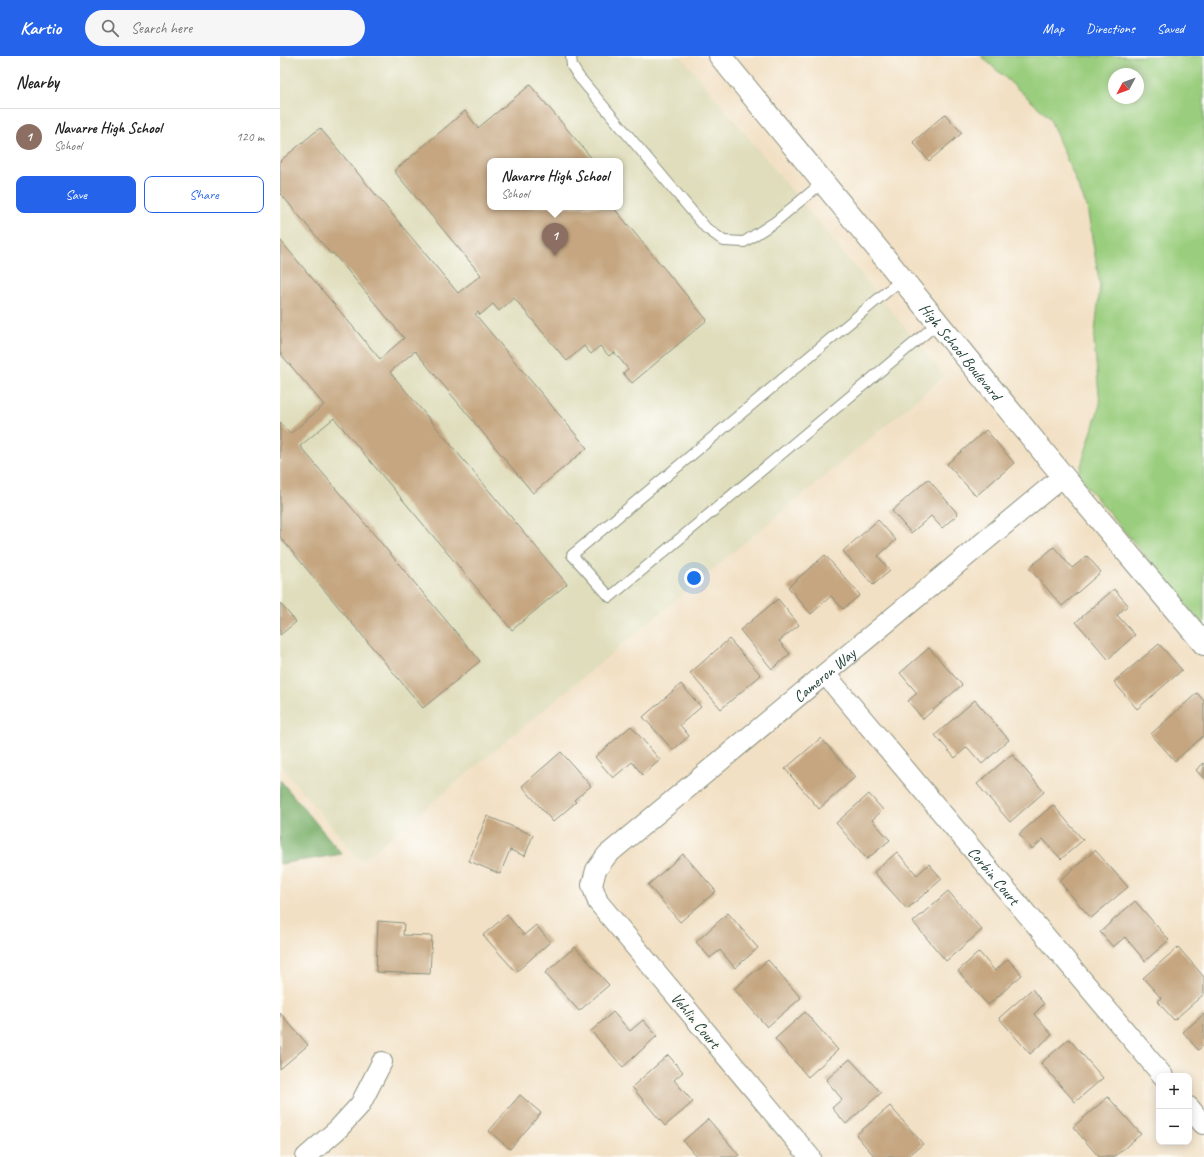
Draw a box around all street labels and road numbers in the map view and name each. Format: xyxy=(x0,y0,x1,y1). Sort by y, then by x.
street label: High School Boulevard xyxy=(915,299,1008,407)
street label: Cameron Way xyxy=(789,643,861,707)
street label: Corbin Court xyxy=(963,843,1025,911)
street label: Vehlin Court xyxy=(666,989,725,1054)

